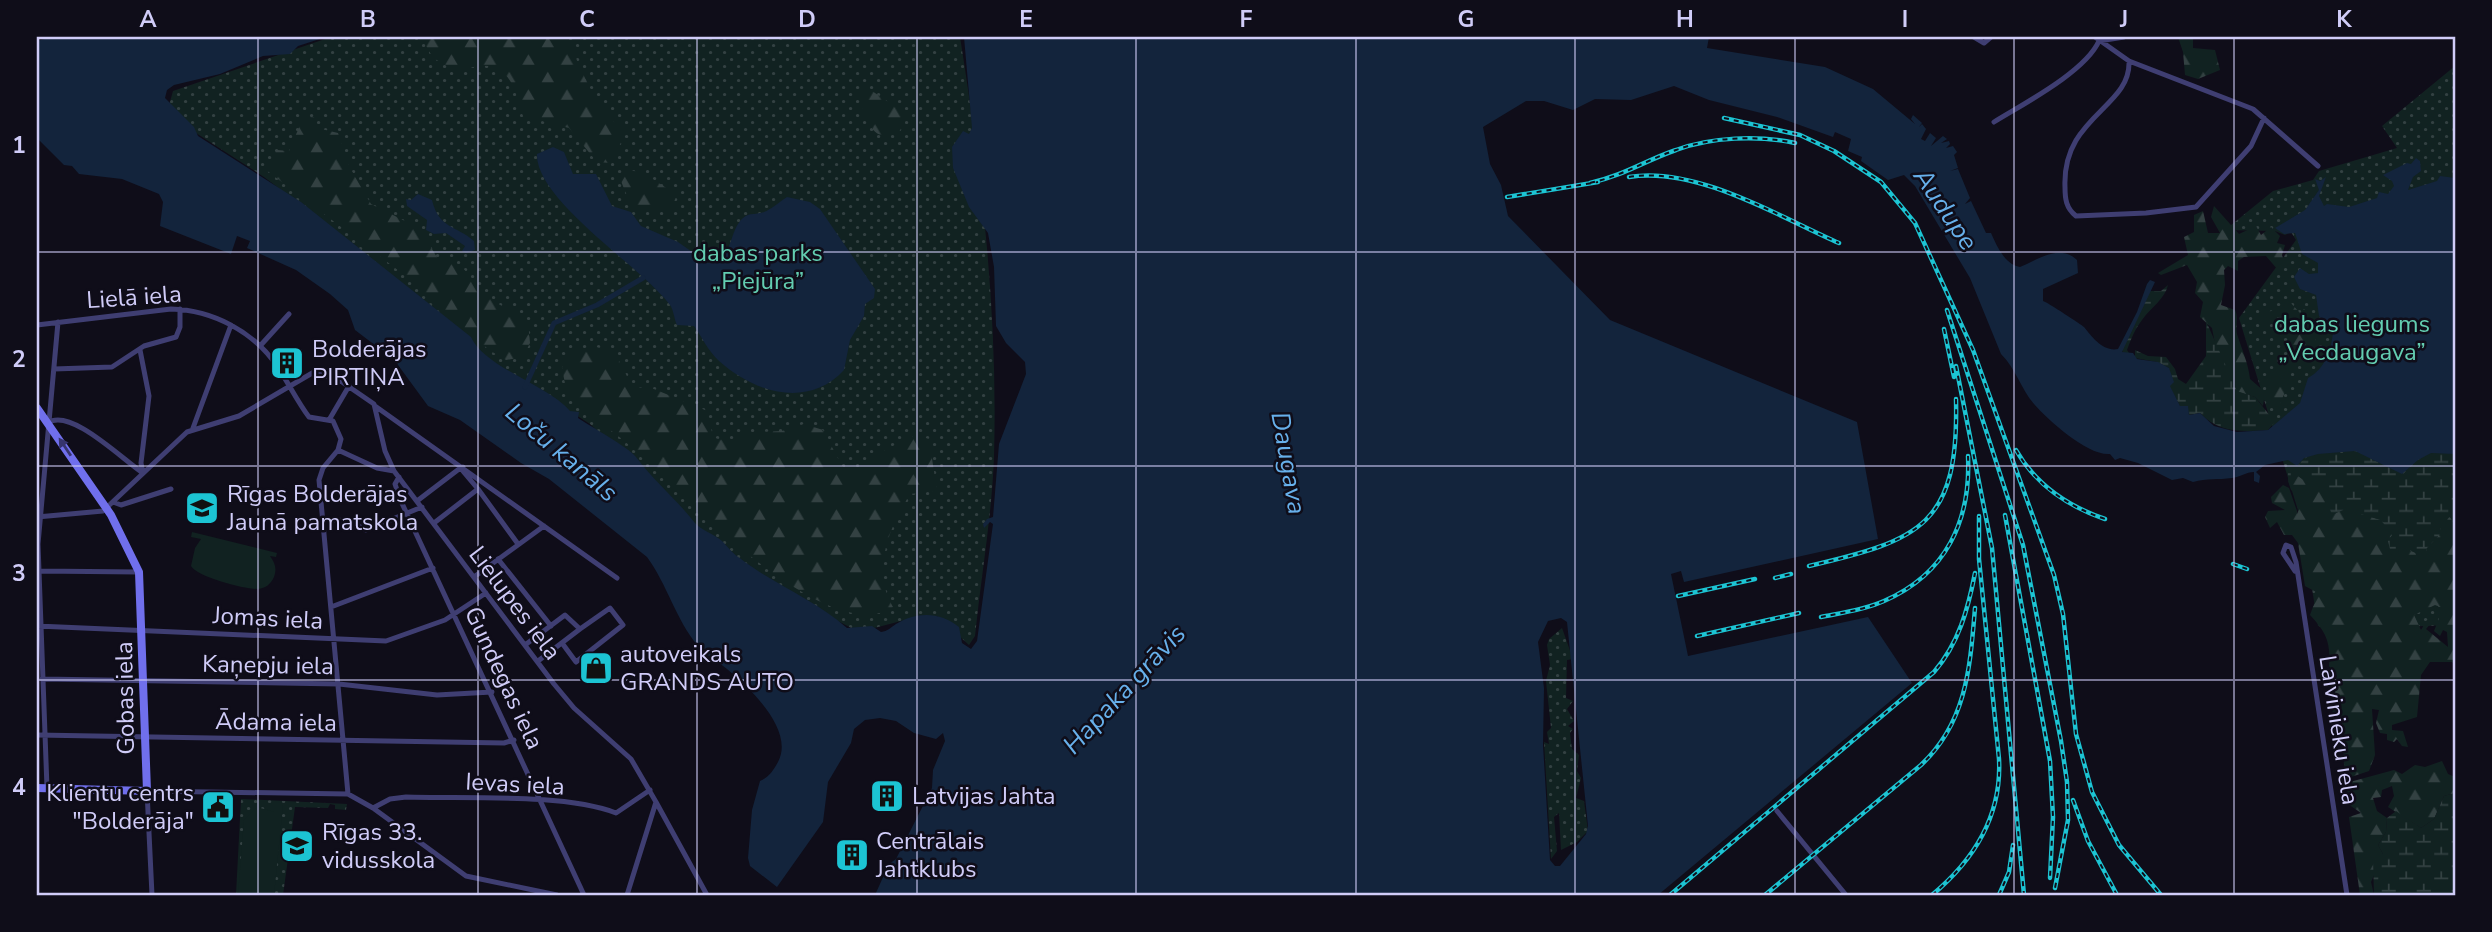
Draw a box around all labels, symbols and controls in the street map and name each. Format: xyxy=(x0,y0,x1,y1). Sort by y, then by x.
text: A xyxy=(139,4,157,35)
text: B xyxy=(360,4,376,35)
text: C xyxy=(579,4,595,35)
text: D xyxy=(798,4,816,35)
text: E xyxy=(1019,4,1033,35)
text: F xyxy=(1240,4,1253,35)
text: G xyxy=(1458,4,1474,35)
text: H xyxy=(1676,4,1694,35)
text: I xyxy=(1902,4,1908,35)
text: J xyxy=(2119,4,2128,35)
text: K xyxy=(2336,4,2352,35)
text: 1 xyxy=(12,130,26,161)
water label: Audupe xyxy=(1905,160,1986,257)
park label: dabas parks „Piejūra” xyxy=(693,237,823,297)
street label: Lielā iela xyxy=(85,278,183,316)
park label: dabas liegums „Vecdaugava” xyxy=(2274,308,2430,368)
place label: Bolderājas PIRTIŅA xyxy=(312,333,426,393)
text: 2 xyxy=(12,344,26,375)
building icon: Bolderājas PIRTIŅA xyxy=(268,344,306,382)
water label: Loču kanāls xyxy=(498,395,625,510)
water label: Daugava xyxy=(1262,409,1315,517)
one-way arrow xyxy=(58,438,72,456)
place label: Rīgas Bolderājas Jaunā pamatskola xyxy=(226,478,418,538)
school or university icon: Rīgas Bolderājas Jaunā pamatskola xyxy=(183,489,221,527)
street label: Lielupes iela xyxy=(462,540,568,666)
text: 3 xyxy=(12,558,26,589)
street label: Jomas iela xyxy=(211,599,324,637)
street label: Gundegas iela xyxy=(457,601,551,755)
water label: Hapaka grāvis xyxy=(1055,617,1194,762)
place label: autoveikals GRANDS AUTO xyxy=(620,638,794,698)
street label: Gobas iela xyxy=(108,641,142,755)
street label: Kaņepju iela xyxy=(202,648,334,682)
shop icon: autoveikals GRANDS AUTO xyxy=(577,649,615,687)
street label: Laivinieku iela xyxy=(2311,653,2367,807)
street label: Ādama iela xyxy=(215,705,337,739)
street label: Ievas iela xyxy=(464,765,566,803)
text: 4 xyxy=(12,772,26,803)
place label: Klientu centrs "Bolderāja" xyxy=(46,777,194,837)
building icon: Latvijas Jahta xyxy=(868,777,906,815)
place label: Latvijas Jahta xyxy=(912,780,1056,812)
public building icon: Klientu centrs "Bolderāja" xyxy=(199,788,237,826)
place label: Rīgas 33. vidusskola xyxy=(322,816,435,876)
place label: Centrālais Jahtklubs xyxy=(875,825,984,885)
school or university icon: Rīgas 33. vidusskola xyxy=(278,827,316,865)
building icon: Centrālais Jahtklubs xyxy=(833,836,871,874)

